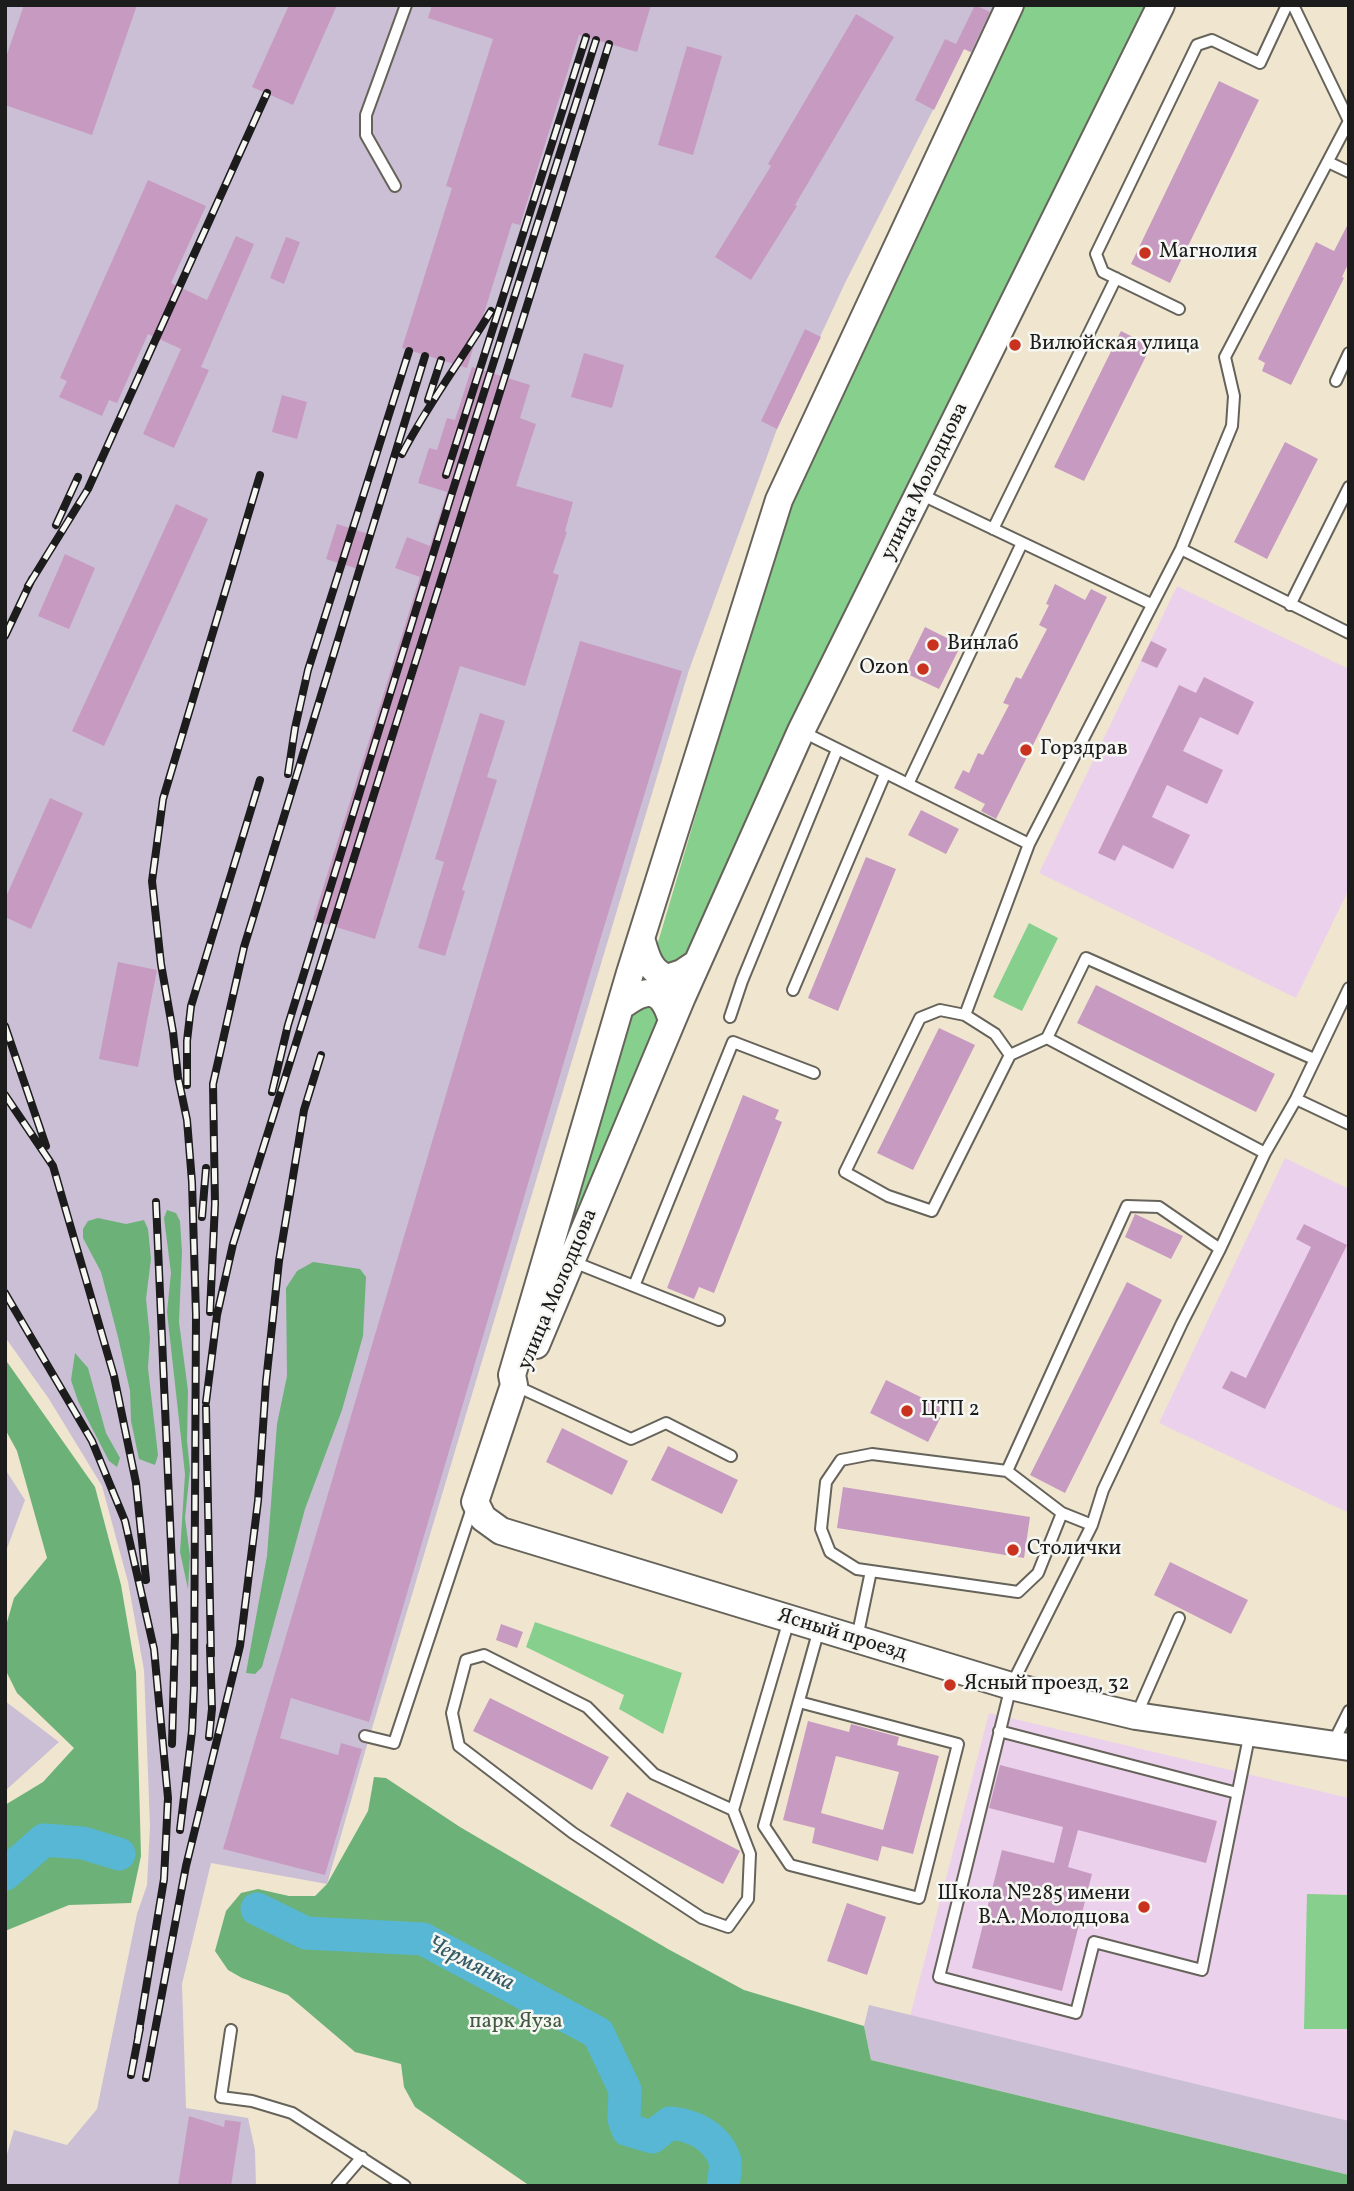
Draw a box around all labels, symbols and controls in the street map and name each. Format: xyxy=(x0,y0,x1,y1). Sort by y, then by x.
place label: Магнолия xyxy=(1159,240,1257,266)
marker: Магнолия xyxy=(1137,245,1153,261)
place label: Вилюйская улица xyxy=(1029,332,1200,358)
marker: Вилюйская улица xyxy=(1007,337,1023,353)
street label: улица Молодцова xyxy=(877,399,975,565)
place label: Винлаб xyxy=(947,632,1019,658)
marker: Винлаб xyxy=(925,637,941,653)
place label: Ozon xyxy=(859,656,909,682)
marker: Ozon xyxy=(915,661,931,677)
place label: Горздрав xyxy=(1040,737,1128,763)
marker: Горздрав xyxy=(1018,742,1034,758)
street label: улица Молодцова xyxy=(514,1206,604,1374)
place label: ЦТП 2 xyxy=(921,1398,980,1424)
marker: ЦТП 2 xyxy=(899,1403,915,1419)
place label: Столички xyxy=(1027,1537,1121,1563)
marker: Столички xyxy=(1005,1542,1021,1558)
street label: Ясный проезд xyxy=(774,1604,910,1668)
place label: Ясный проезд, 32 xyxy=(964,1672,1130,1698)
marker: Ясный проезд, 32 xyxy=(942,1677,958,1693)
place label: Школа №285 имени В.А. Молодцова xyxy=(937,1882,1130,1932)
marker: Школа №285 имени В.А. Молодцова xyxy=(1136,1899,1152,1915)
water label: Чермянка xyxy=(422,1931,518,1999)
park label: парк Яуза xyxy=(469,2010,563,2036)

